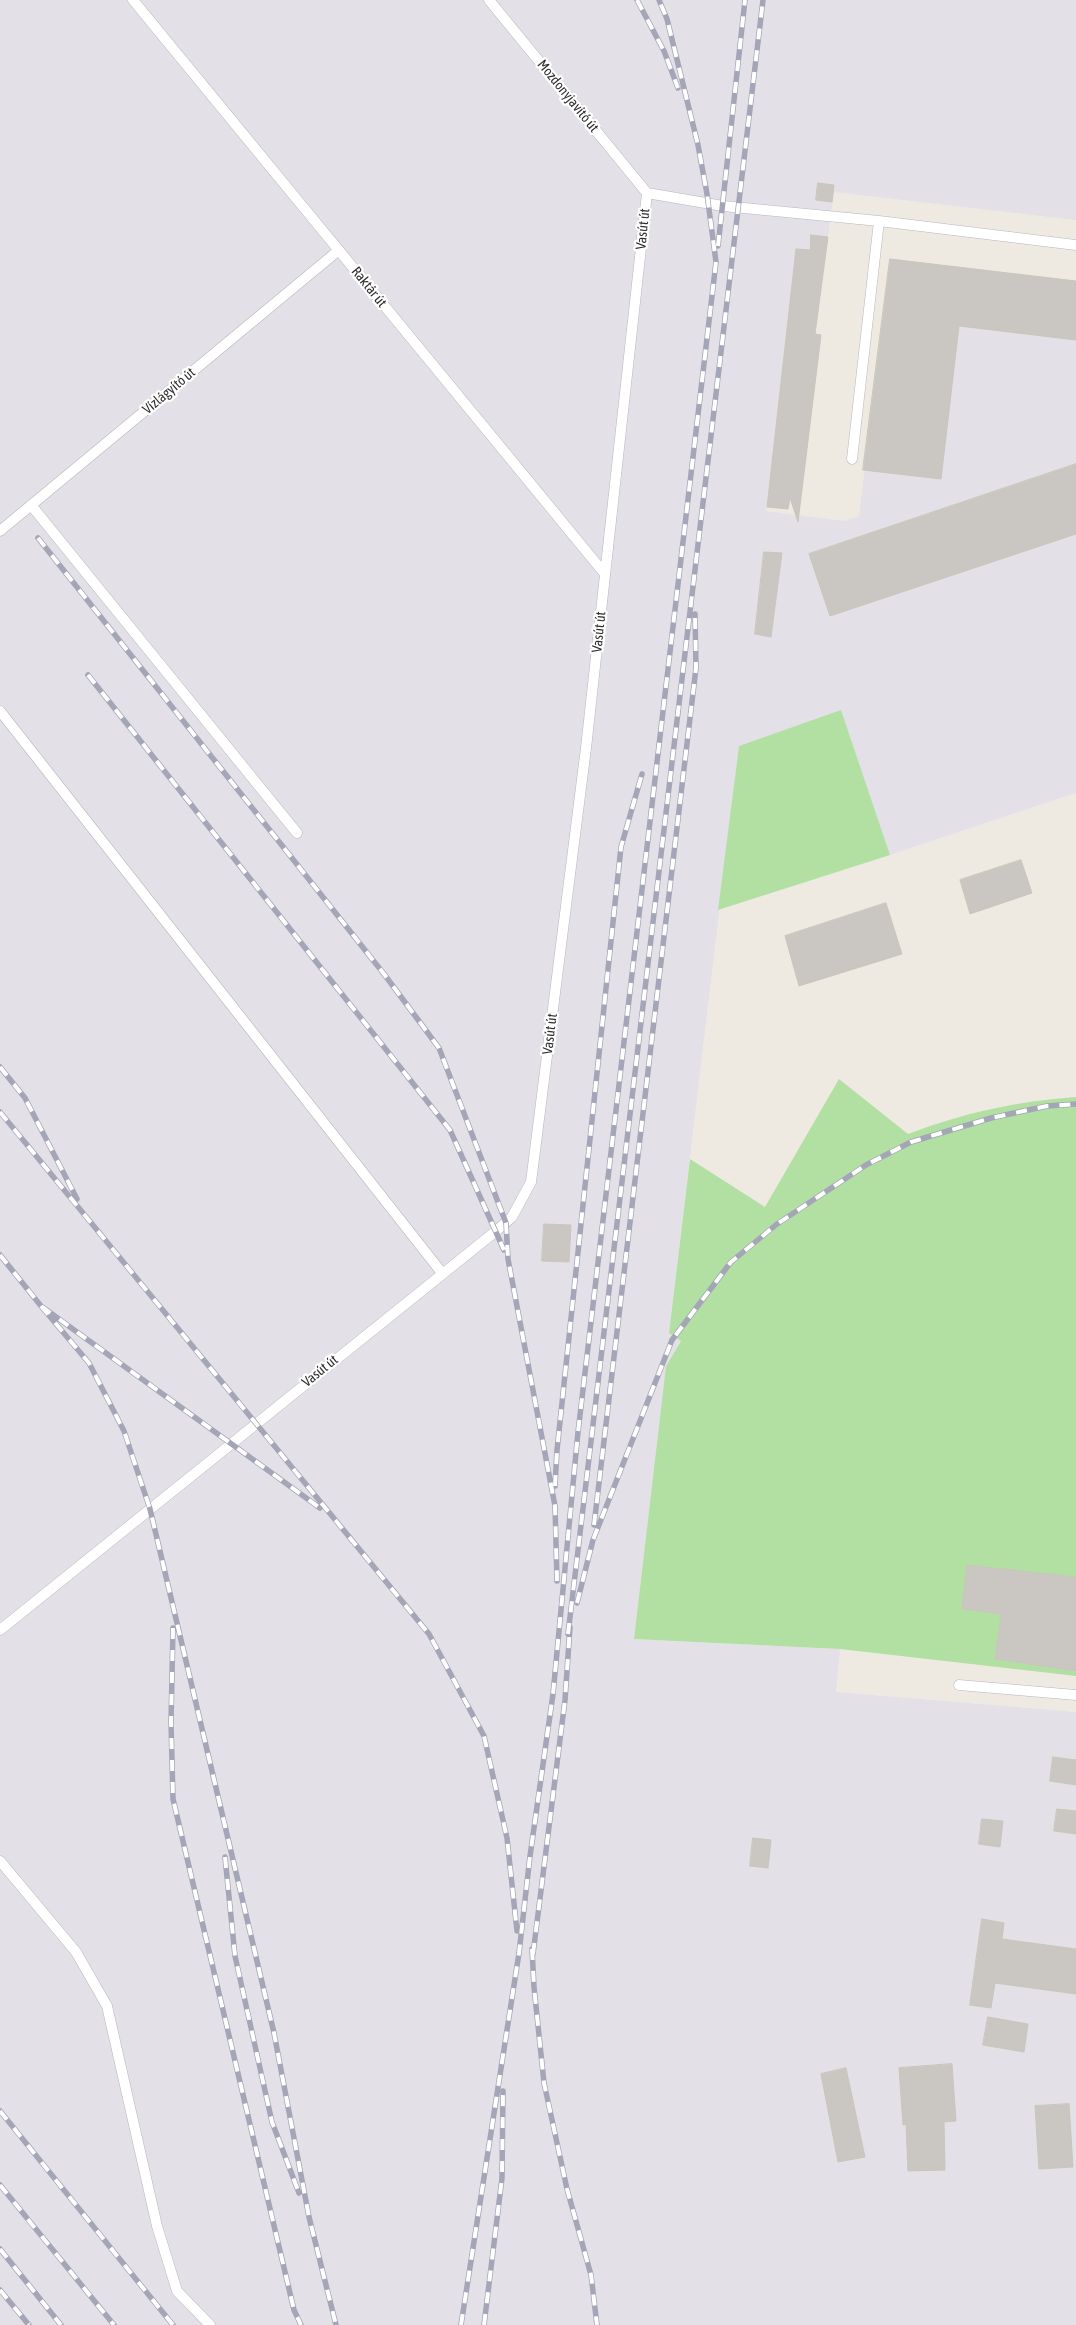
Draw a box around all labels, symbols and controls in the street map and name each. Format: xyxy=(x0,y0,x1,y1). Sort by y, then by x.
street label: Mozdonyjavító út xyxy=(534,56,602,136)
street label: Vasút út xyxy=(632,208,654,250)
street label: Raktár út xyxy=(348,263,390,311)
street label: Vízlágyító út xyxy=(139,364,199,418)
street label: Vasút út xyxy=(588,611,610,653)
street label: Vasút út xyxy=(539,1012,561,1056)
street label: Vasút út xyxy=(299,1351,341,1391)

